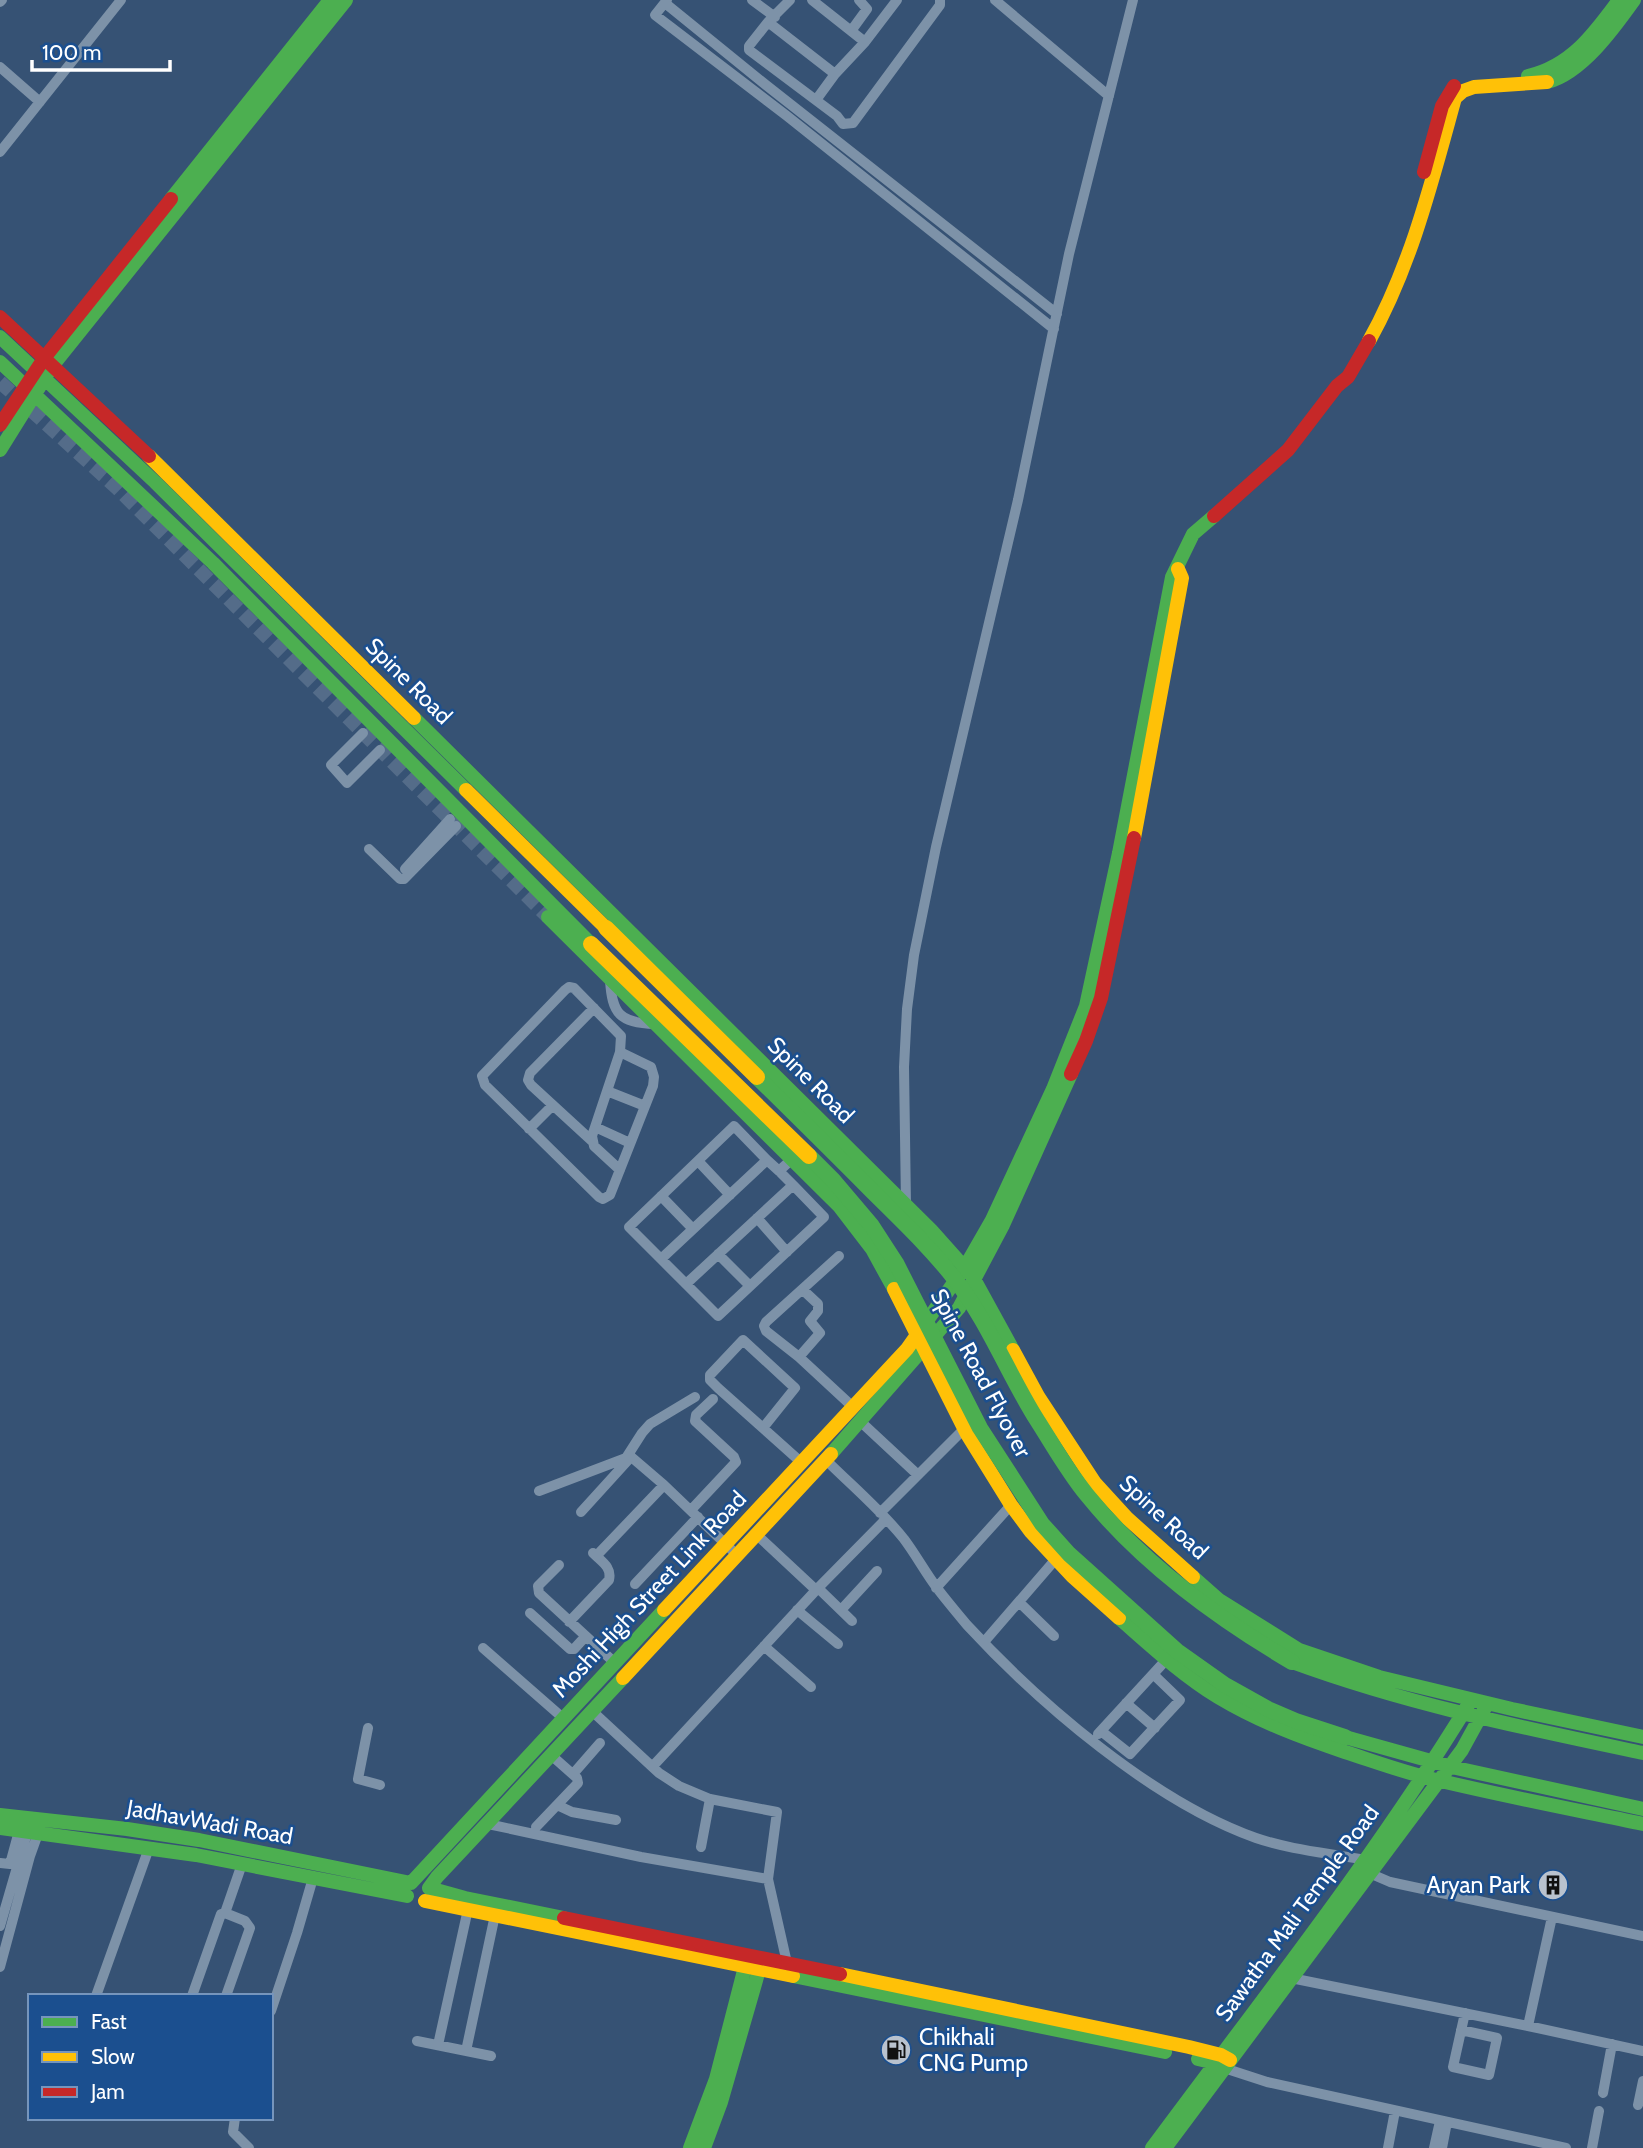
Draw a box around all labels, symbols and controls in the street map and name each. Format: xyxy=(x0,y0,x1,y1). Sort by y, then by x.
scale bar xyxy=(32,28,170,72)
text: 100 m xyxy=(42,40,101,65)
street label: Spine Road xyxy=(360,632,458,730)
street label: Spine Road xyxy=(762,1031,860,1129)
street label: Spine Road Flyover xyxy=(925,1284,1038,1463)
street label: Spine Road xyxy=(1114,1469,1214,1565)
street label: Moshi High Street Link Road xyxy=(546,1485,752,1703)
street label: JadhavWadi Road xyxy=(124,1793,295,1850)
street label: Sawatha Mali Temple Road xyxy=(1209,1799,1385,2027)
building icon: Aryan Park xyxy=(1536,1868,1570,1902)
place label: Aryan Park xyxy=(1427,1871,1531,1899)
legend xyxy=(28,1994,273,2120)
text: Fast xyxy=(91,2009,127,2034)
place label: Chikhali CNG Pump xyxy=(919,2023,1028,2077)
fuel station icon: Chikhali CNG Pump xyxy=(879,2033,913,2067)
text: Slow xyxy=(91,2044,135,2069)
text: Jam xyxy=(90,2079,125,2104)

